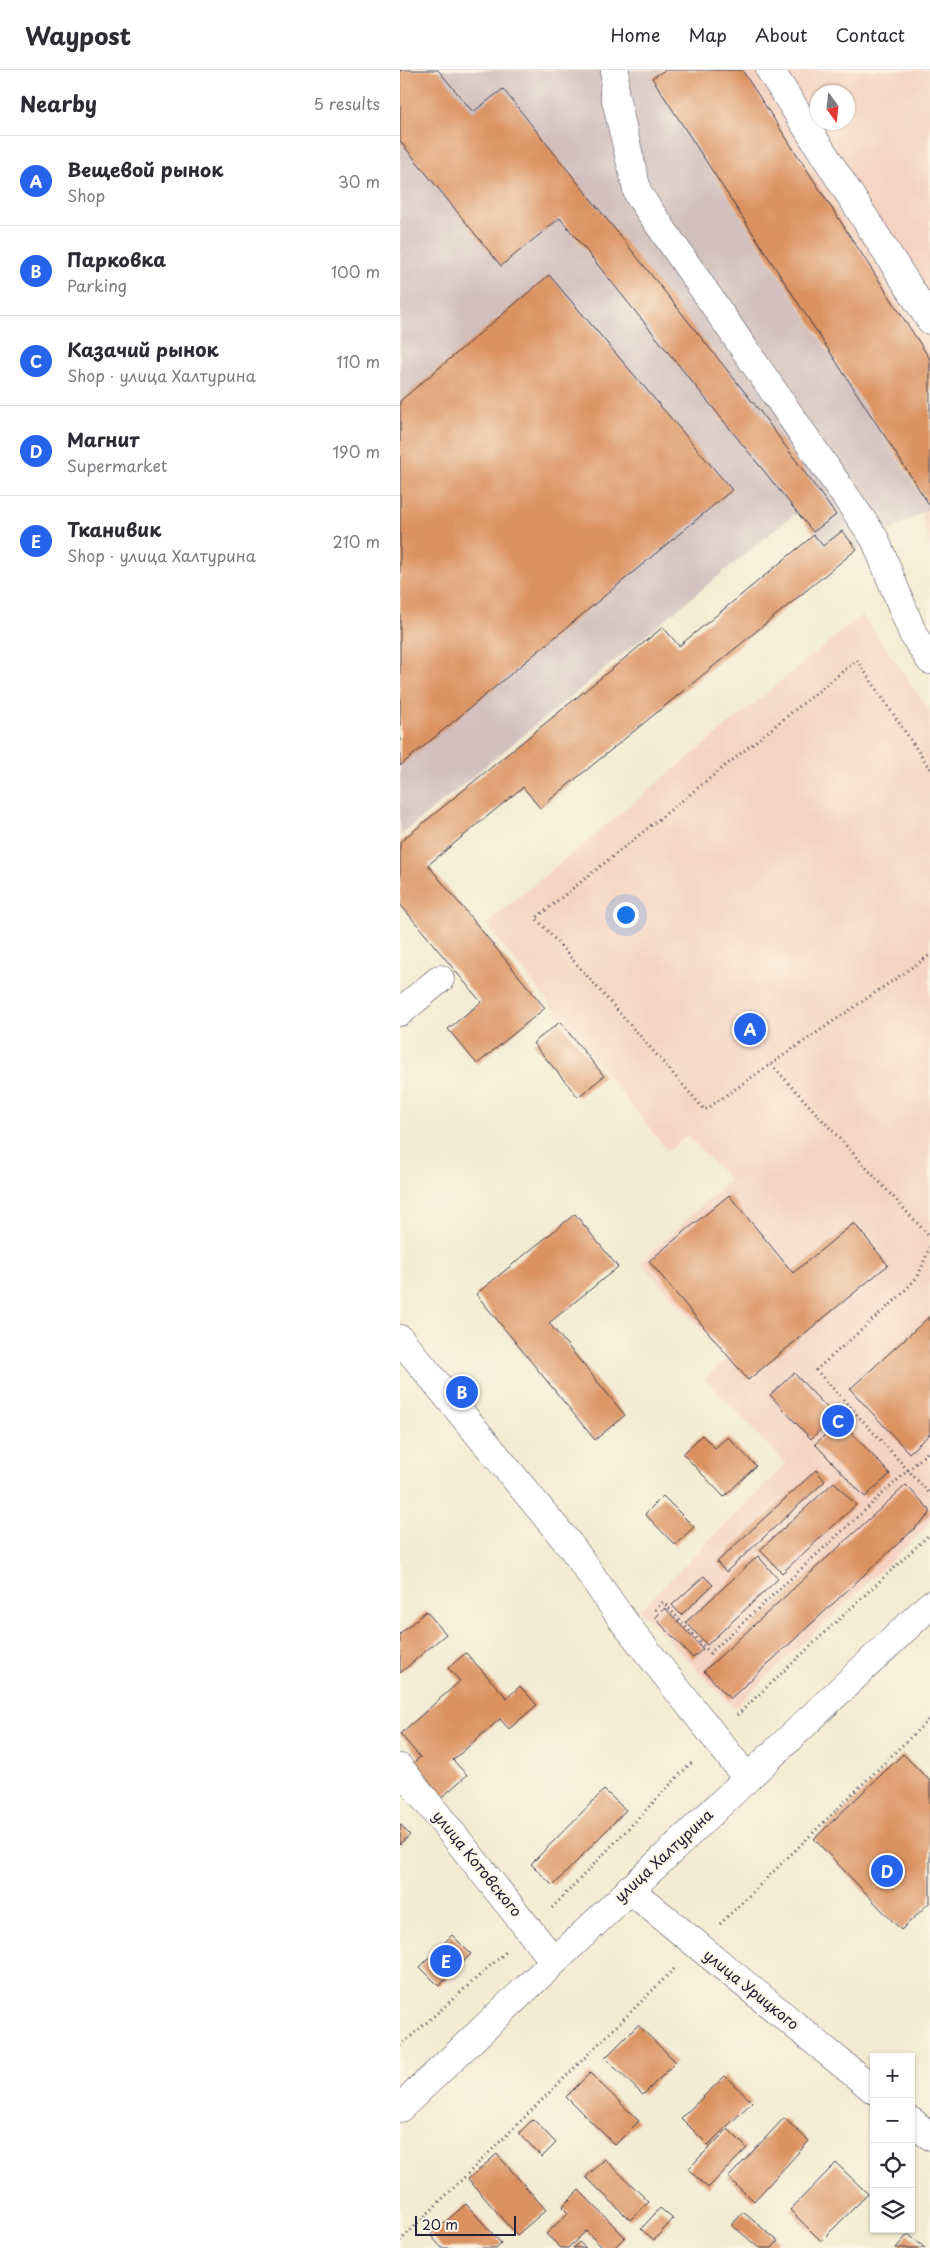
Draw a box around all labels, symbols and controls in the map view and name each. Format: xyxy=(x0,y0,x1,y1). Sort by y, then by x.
text: Waypost xyxy=(25,17,131,53)
text: Home xyxy=(610,21,660,48)
text: Map xyxy=(688,21,727,48)
text: About xyxy=(755,21,807,48)
text: Contact xyxy=(835,21,905,48)
north arrow xyxy=(810,85,855,130)
text: Nearby xyxy=(20,87,97,119)
text: 5 results xyxy=(313,91,380,115)
text: Вещевой рынок xyxy=(67,155,223,183)
text: A xyxy=(30,169,42,193)
text: 30 m xyxy=(338,169,380,193)
text: Shop xyxy=(67,183,105,207)
text: Парковка xyxy=(67,245,166,273)
text: B xyxy=(31,259,41,283)
text: 100 m xyxy=(331,259,380,283)
text: Parking xyxy=(67,273,127,297)
text: Казачий рынок xyxy=(67,335,219,363)
text: C xyxy=(30,349,42,373)
text: 110 m xyxy=(337,349,380,373)
text: Shop · улица Халтурина xyxy=(67,363,256,387)
text: Магнит xyxy=(67,425,139,453)
text: D xyxy=(30,439,42,463)
text: 190 m xyxy=(332,439,380,463)
text: Supermarket xyxy=(67,453,167,477)
text: Тканивик xyxy=(67,515,161,543)
text: E xyxy=(31,529,41,553)
text: 210 m xyxy=(332,529,380,553)
text: Shop · улица Халтурина xyxy=(67,543,256,567)
your location xyxy=(613,902,639,928)
pin: A xyxy=(734,1010,766,1048)
pin: B xyxy=(446,1373,478,1411)
pin: C xyxy=(822,1402,854,1440)
street label: улица Халтурина xyxy=(608,1803,718,1907)
street label: улица Котовского xyxy=(428,1805,528,1921)
pin: D xyxy=(871,1852,903,1890)
pin: E xyxy=(430,1942,462,1980)
street label: улица Урицкого xyxy=(699,1943,805,2035)
map controls xyxy=(870,2053,915,2233)
button: + xyxy=(870,2053,915,2098)
button: − xyxy=(870,2098,915,2143)
button: locate xyxy=(870,2143,915,2188)
button: layers xyxy=(870,2188,915,2233)
scale bar xyxy=(415,2213,516,2236)
text: 20 m xyxy=(422,2214,458,2235)

